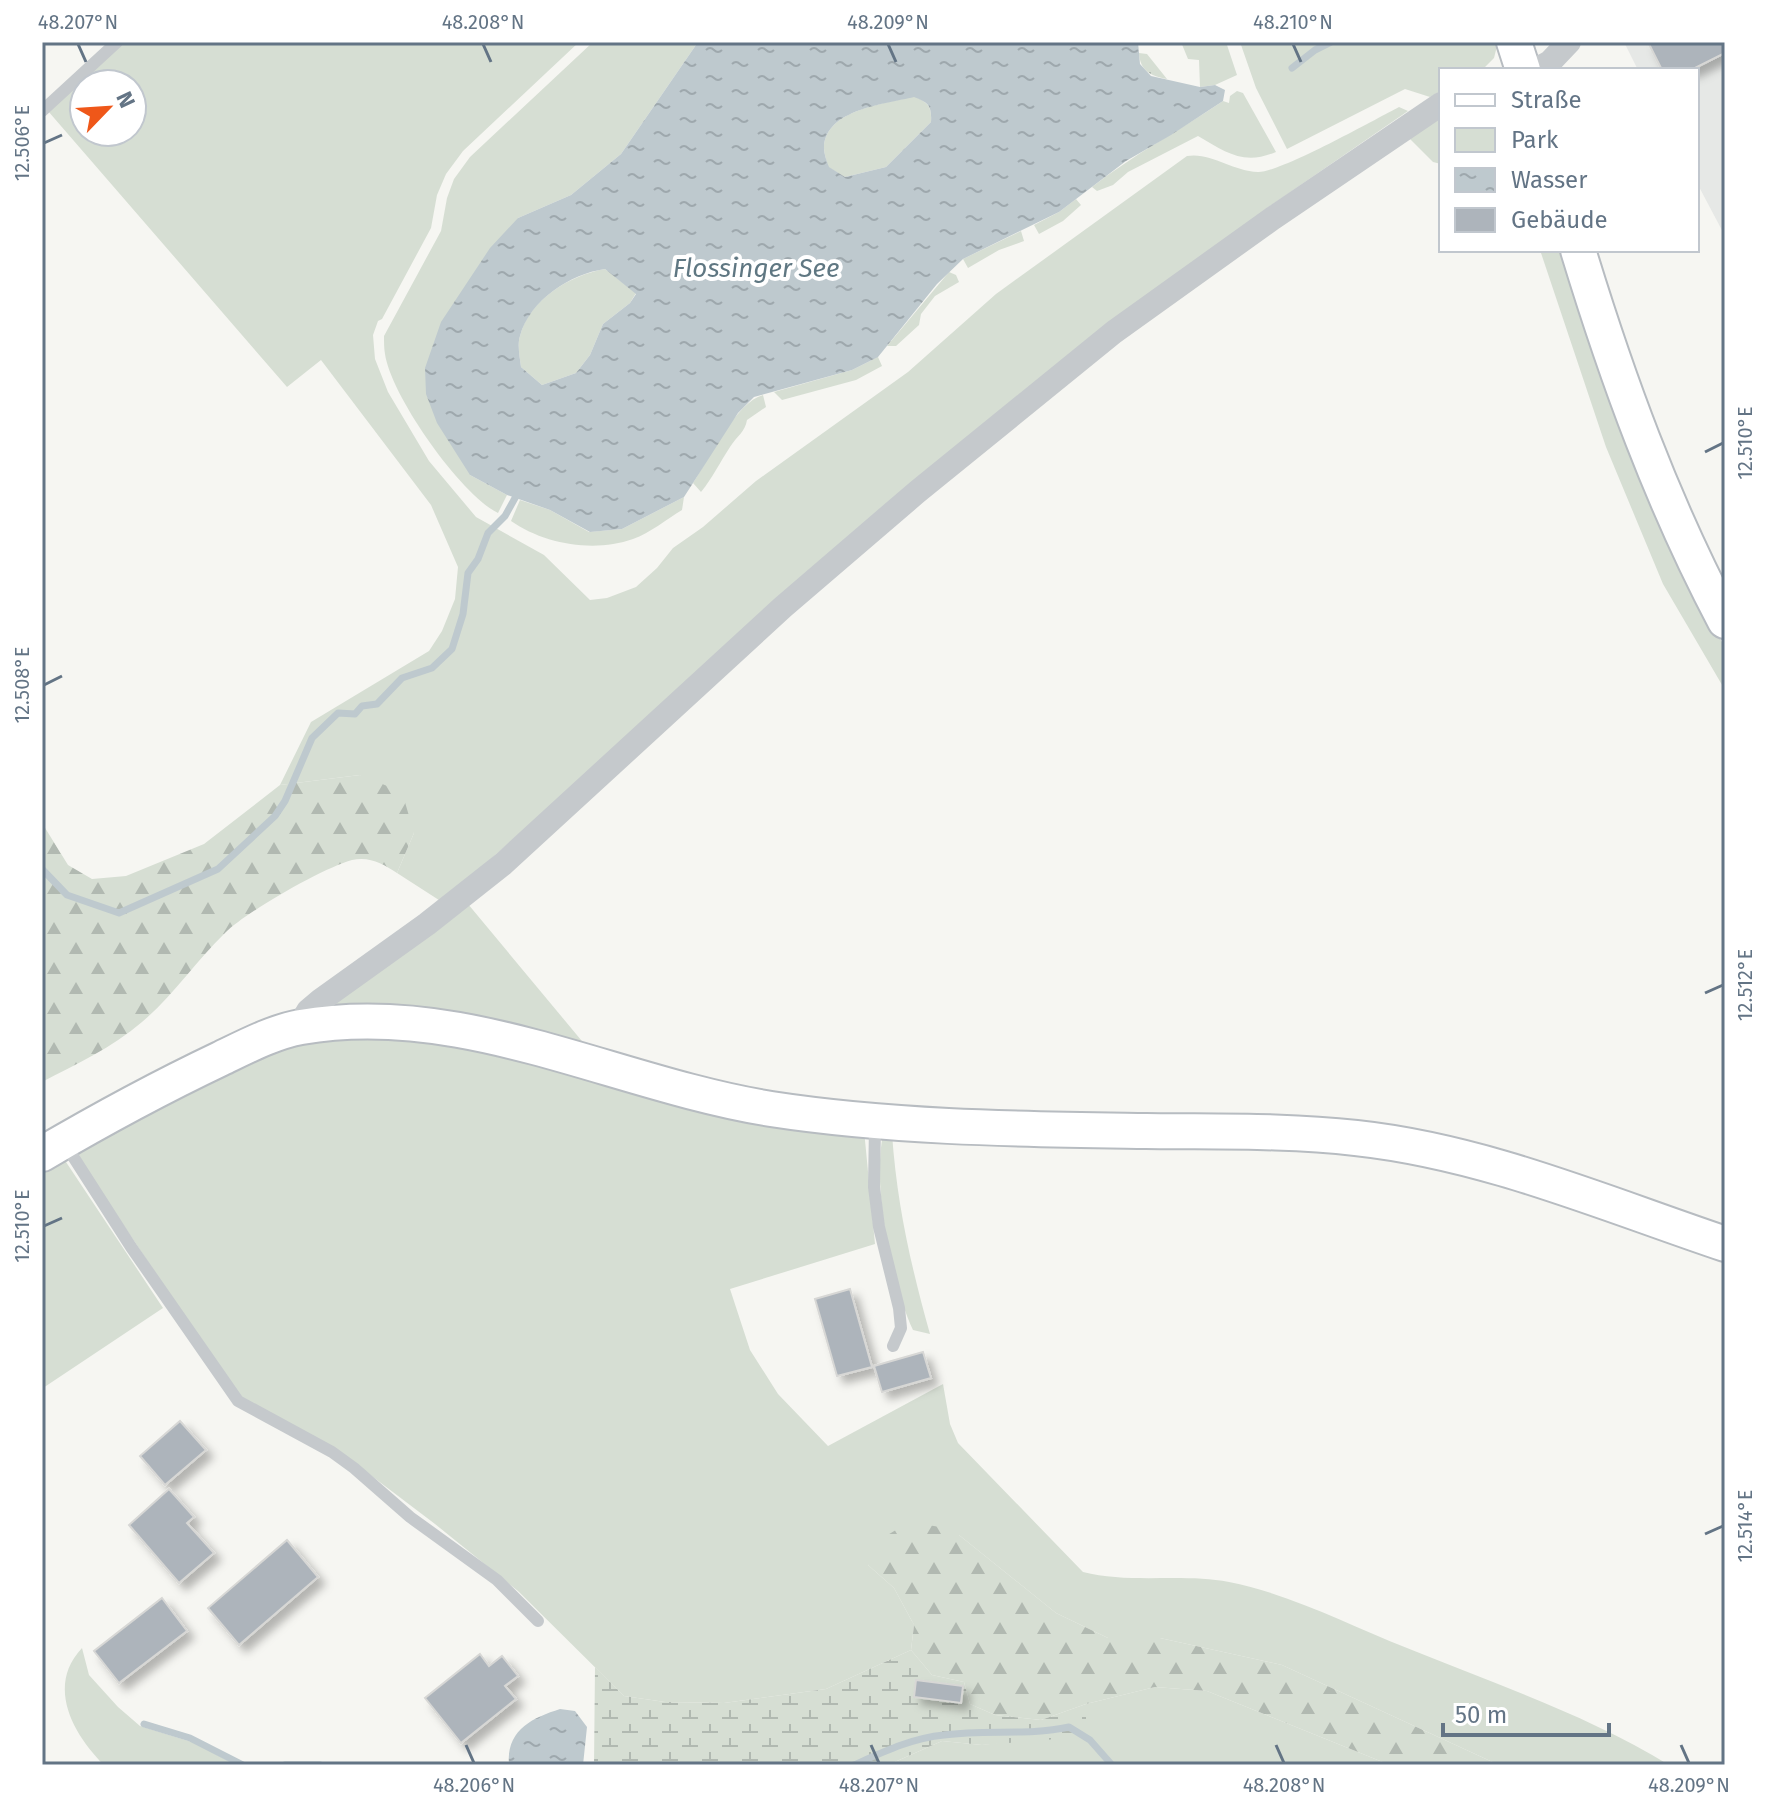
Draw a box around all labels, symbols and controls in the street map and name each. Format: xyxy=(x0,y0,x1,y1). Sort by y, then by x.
text: 48.207°N xyxy=(38,10,118,34)
text: 48.208°N xyxy=(442,10,524,34)
text: 48.209°N xyxy=(847,10,929,34)
text: 48.210°N xyxy=(1253,10,1333,34)
north arrow xyxy=(68,68,148,148)
legend xyxy=(1439,68,1699,252)
text: Straße xyxy=(1511,86,1582,114)
text: N xyxy=(110,87,141,112)
text: 12.506°E xyxy=(10,105,34,181)
text: Park xyxy=(1511,126,1559,154)
text: Wasser xyxy=(1511,166,1588,194)
text: Gebäude xyxy=(1511,206,1608,234)
water label: Flossinger See xyxy=(673,253,839,284)
text: 12.510°E xyxy=(1733,406,1757,480)
text: 12.508°E xyxy=(10,647,34,723)
text: 12.512°E xyxy=(1733,949,1757,1021)
text: 12.510°E xyxy=(10,1189,34,1263)
text: 12.514°E xyxy=(1733,1489,1757,1563)
scale bar xyxy=(1443,1687,1609,1737)
text: 50 m xyxy=(1455,1701,1507,1729)
text: 48.206°N xyxy=(433,1773,515,1797)
text: 48.207°N xyxy=(839,1773,919,1797)
text: 48.208°N xyxy=(1243,1773,1325,1797)
text: 48.209°N xyxy=(1648,1773,1730,1797)

